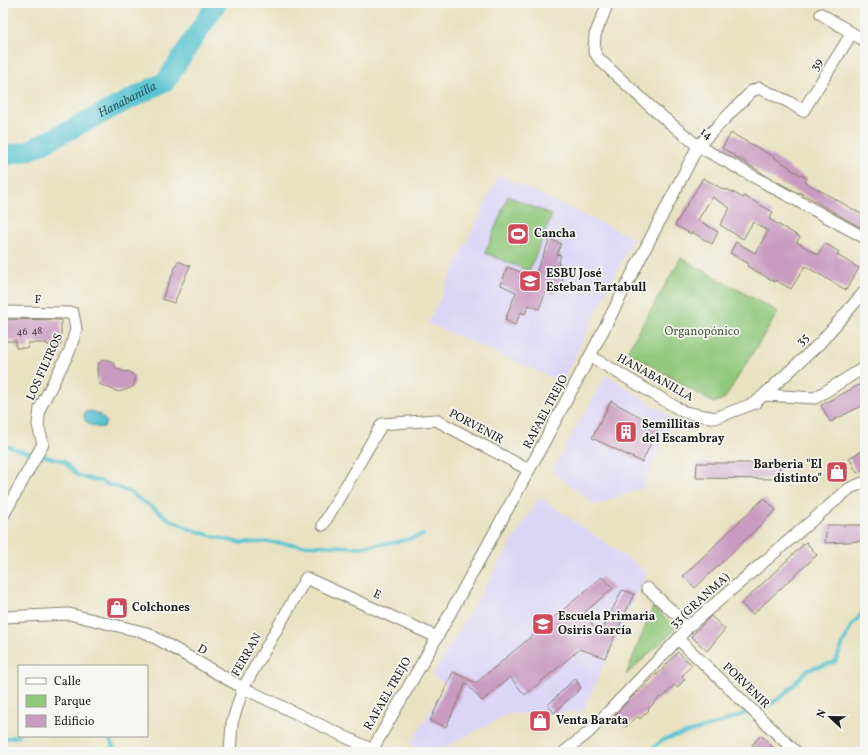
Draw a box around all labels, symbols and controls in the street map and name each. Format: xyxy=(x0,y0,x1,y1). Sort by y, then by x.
street label: 39 xyxy=(807,56,827,74)
water label: Hanabanilla xyxy=(95,78,160,123)
street label: 14 xyxy=(697,124,715,144)
sports icon: Cancha xyxy=(505,221,531,247)
place label: Cancha xyxy=(534,226,576,242)
place label: ESBU José Esteban Tartabull xyxy=(546,266,646,296)
school or university icon: ESBU José Esteban Tartabull xyxy=(517,268,543,294)
street label: F xyxy=(34,292,42,308)
house number: 48 xyxy=(32,324,42,338)
park label: Organopónico xyxy=(664,324,740,340)
house number: 46 xyxy=(17,325,27,339)
street label: 35 xyxy=(793,330,813,350)
street label: LOS FILTROS xyxy=(23,331,67,403)
street label: HANABANILLA xyxy=(614,350,697,406)
street label: RAFAEL TREJO xyxy=(520,372,572,452)
street label: PORVENIR xyxy=(446,406,506,448)
place label: Semillitas del Escambray xyxy=(642,417,725,447)
building icon: Semillitas del Escambray xyxy=(613,419,639,445)
place label: Barberia "El distinto" xyxy=(753,457,822,487)
shop icon: Barberia "El distinto" xyxy=(824,459,850,485)
street label: 33 (GRANMA) xyxy=(667,569,734,632)
street label: E xyxy=(370,586,384,604)
shop icon: Colchones xyxy=(104,595,130,621)
place label: Colchones xyxy=(132,600,190,616)
place label: Escuela Primaria Osiris García xyxy=(558,609,656,639)
school or university icon: Escuela Primaria Osiris García xyxy=(530,611,556,637)
street label: FERRAN xyxy=(228,630,266,680)
street label: D xyxy=(194,641,210,659)
street label: RAFAEL TREJO xyxy=(361,654,416,733)
street label: PORVENIR xyxy=(719,659,773,713)
legend xyxy=(18,665,148,737)
text: Calle xyxy=(54,674,81,690)
text: Parque xyxy=(54,694,91,710)
north arrow xyxy=(810,697,850,737)
text: N xyxy=(814,707,831,720)
shop icon: Venta Barata xyxy=(527,708,553,734)
place label: Venta Barata xyxy=(556,713,629,729)
text: Edificio xyxy=(54,714,94,730)

